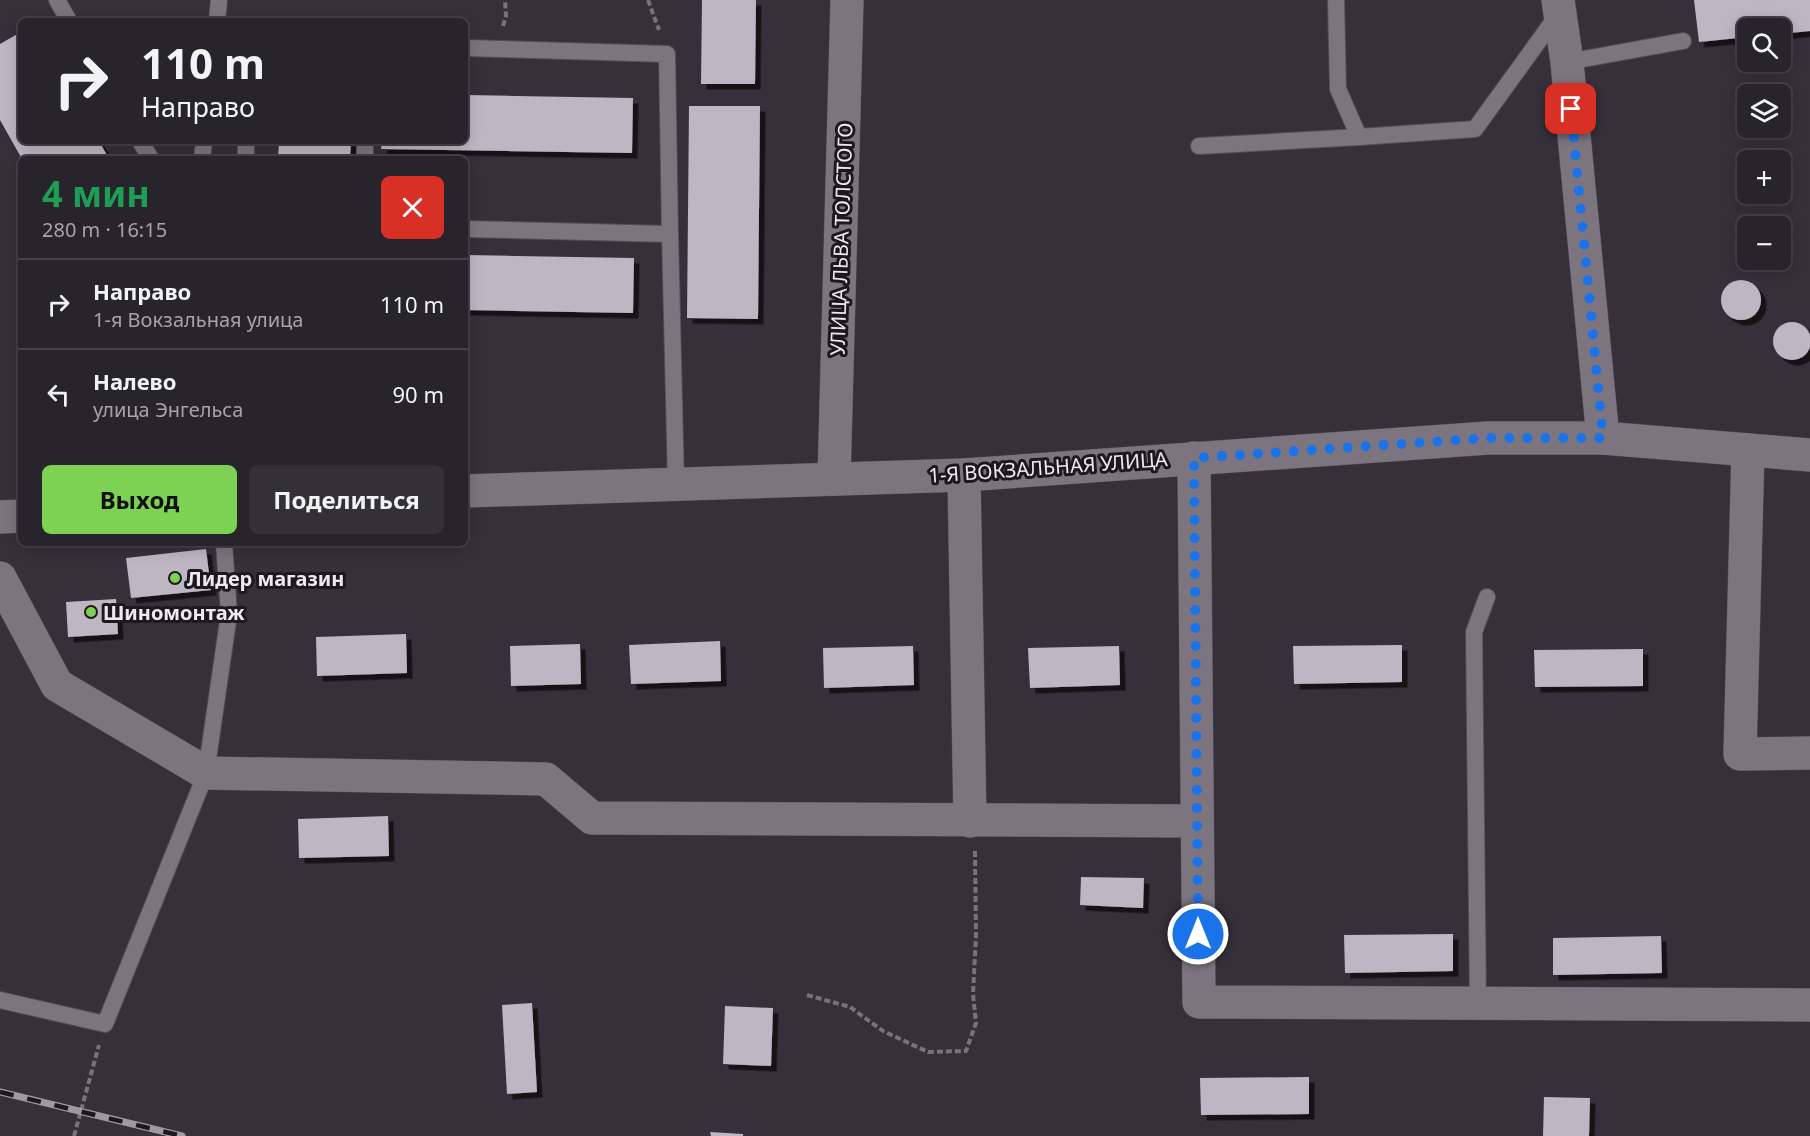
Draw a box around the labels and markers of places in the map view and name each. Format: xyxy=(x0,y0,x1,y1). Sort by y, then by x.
pin xyxy=(1545,83,1596,134)
place label: Лидер магазин xyxy=(187,565,344,592)
marker: Лидер магазин xyxy=(168,571,182,585)
place label: Шиномонтаж xyxy=(103,599,245,626)
marker: Шиномонтаж xyxy=(84,605,98,619)

